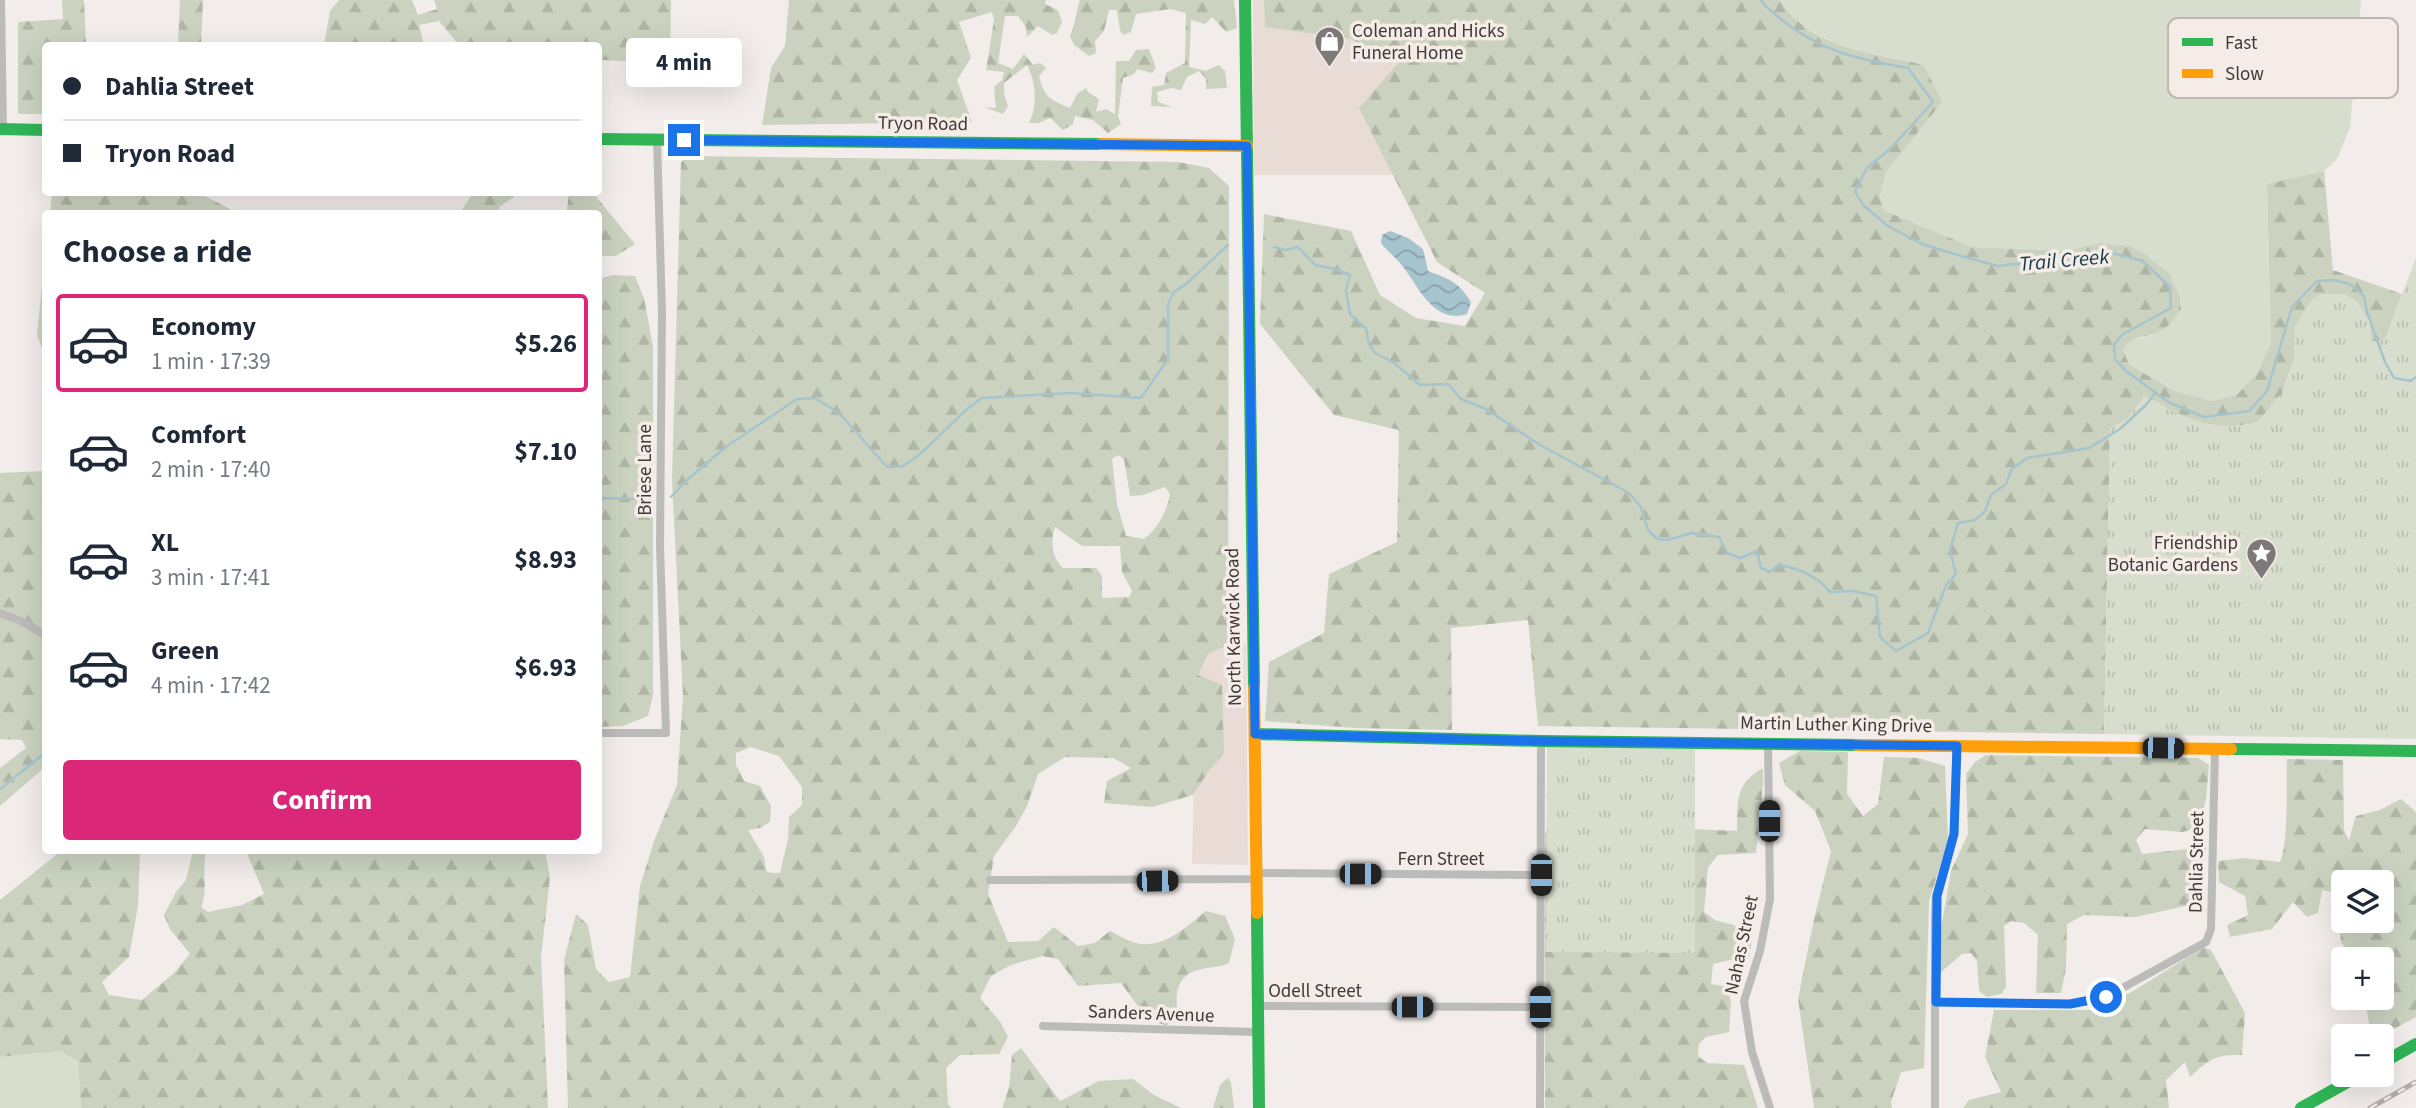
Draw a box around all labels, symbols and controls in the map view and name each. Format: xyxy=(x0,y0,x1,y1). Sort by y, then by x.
place label: Coleman and Hicks Funeral Home xyxy=(1352,18,1504,67)
legend xyxy=(2168,18,2398,98)
shop icon: Coleman and Hicks Funeral Home xyxy=(1312,25,1346,69)
text: Fast xyxy=(2225,30,2258,57)
callout: 4 min xyxy=(626,38,742,88)
text: 4 min xyxy=(656,46,712,79)
text: Slow xyxy=(2225,61,2264,88)
text: Dahlia Street xyxy=(105,68,254,105)
street label: Tryon Road xyxy=(878,110,968,138)
route end xyxy=(668,124,700,156)
text: Tryon Road xyxy=(105,135,235,172)
text: Choose a ride xyxy=(63,229,252,275)
water label: Trail Creek xyxy=(2018,241,2111,279)
text: Economy xyxy=(151,308,256,345)
icon: car xyxy=(67,312,130,375)
text: $5.26 xyxy=(514,325,577,362)
text: 1 min · 17:39 xyxy=(151,345,271,378)
text: Comfort xyxy=(151,416,246,453)
icon: car xyxy=(67,420,130,483)
street label: Briese Lane xyxy=(632,424,659,516)
text: $7.10 xyxy=(514,433,577,470)
text: 2 min · 17:40 xyxy=(151,453,271,486)
text: XL xyxy=(151,524,179,561)
icon: car xyxy=(67,528,130,591)
place label: Friendship Botanic Gardens xyxy=(2108,530,2238,579)
place icon: Friendship Botanic Gardens xyxy=(2244,537,2278,581)
text: $8.93 xyxy=(514,541,577,578)
street label: North Karwick Road xyxy=(1219,548,1249,706)
text: 3 min · 17:41 xyxy=(151,561,271,594)
text: Green xyxy=(151,632,219,669)
icon: car xyxy=(67,636,130,699)
text: $6.93 xyxy=(514,649,577,686)
text: 4 min · 17:42 xyxy=(151,669,271,702)
street label: Martin Luther King Drive xyxy=(1740,710,1932,740)
car xyxy=(2142,737,2185,759)
button: Confirm xyxy=(63,760,581,840)
car xyxy=(1759,800,1780,842)
street label: Dahlia Street xyxy=(2183,810,2211,913)
street label: Fern Street xyxy=(1398,846,1485,873)
car xyxy=(1531,854,1552,896)
car xyxy=(1340,864,1382,885)
car xyxy=(1136,870,1179,892)
map controls xyxy=(2331,870,2394,1087)
button: layers xyxy=(2331,870,2394,933)
street label: Nahas Street xyxy=(1718,892,1766,997)
button: + xyxy=(2331,947,2394,1010)
street label: Odell Street xyxy=(1268,978,1362,1005)
route start xyxy=(2090,981,2122,1013)
car xyxy=(1530,986,1551,1028)
car xyxy=(1392,997,1434,1018)
street label: Sanders Avenue xyxy=(1087,998,1215,1030)
button: − xyxy=(2331,1024,2394,1087)

